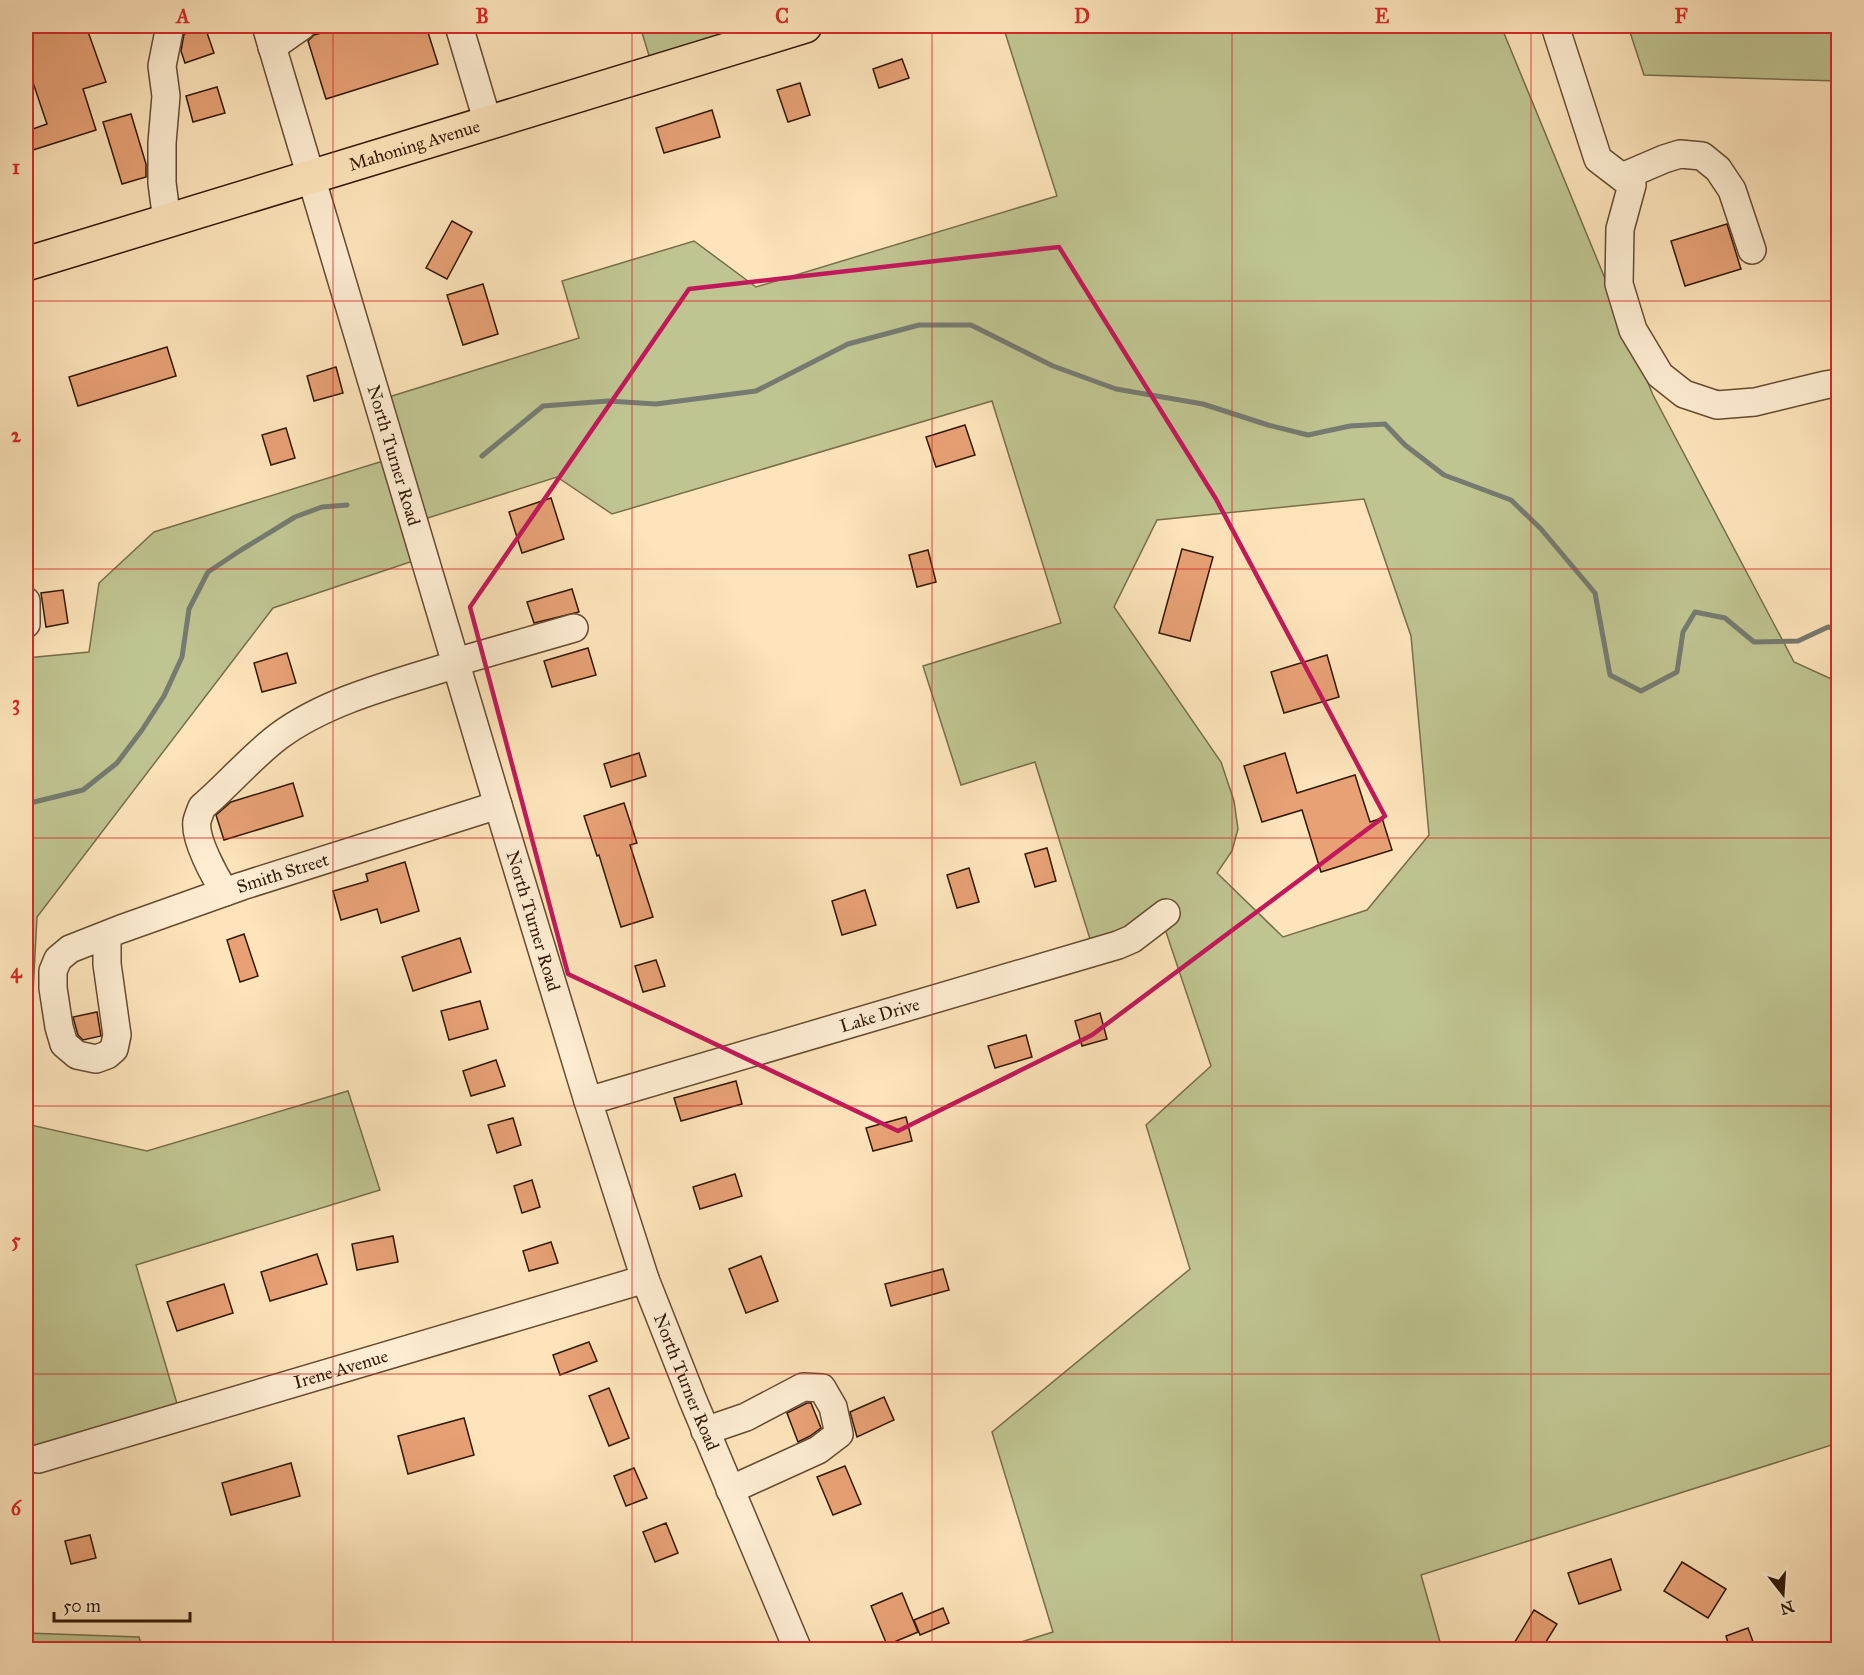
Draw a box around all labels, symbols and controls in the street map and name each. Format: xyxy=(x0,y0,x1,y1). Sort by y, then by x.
text: A xyxy=(174,4,190,28)
text: B xyxy=(475,4,489,28)
text: C xyxy=(775,4,789,28)
text: D xyxy=(1074,4,1090,28)
text: E xyxy=(1375,4,1390,28)
text: F xyxy=(1674,4,1688,28)
street label: Mahoning Avenue xyxy=(346,115,483,176)
text: 1 xyxy=(12,155,20,179)
street label: North Turner Road xyxy=(363,382,425,528)
text: 2 xyxy=(11,423,22,447)
text: 3 xyxy=(12,691,20,716)
street label: Smith Street xyxy=(234,848,332,898)
street label: North Turner Road xyxy=(502,848,565,994)
text: 4 xyxy=(10,959,22,984)
street label: Lake Drive xyxy=(837,993,922,1037)
text: 5 xyxy=(11,1228,21,1252)
street label: North Turner Road xyxy=(649,1310,724,1454)
street label: Irene Avenue xyxy=(291,1345,391,1394)
text: 6 xyxy=(11,1496,23,1520)
north arrow xyxy=(1753,1564,1813,1624)
scale bar xyxy=(54,1585,190,1623)
text: 50 m xyxy=(63,1595,101,1617)
text: N xyxy=(1778,1597,1797,1619)

